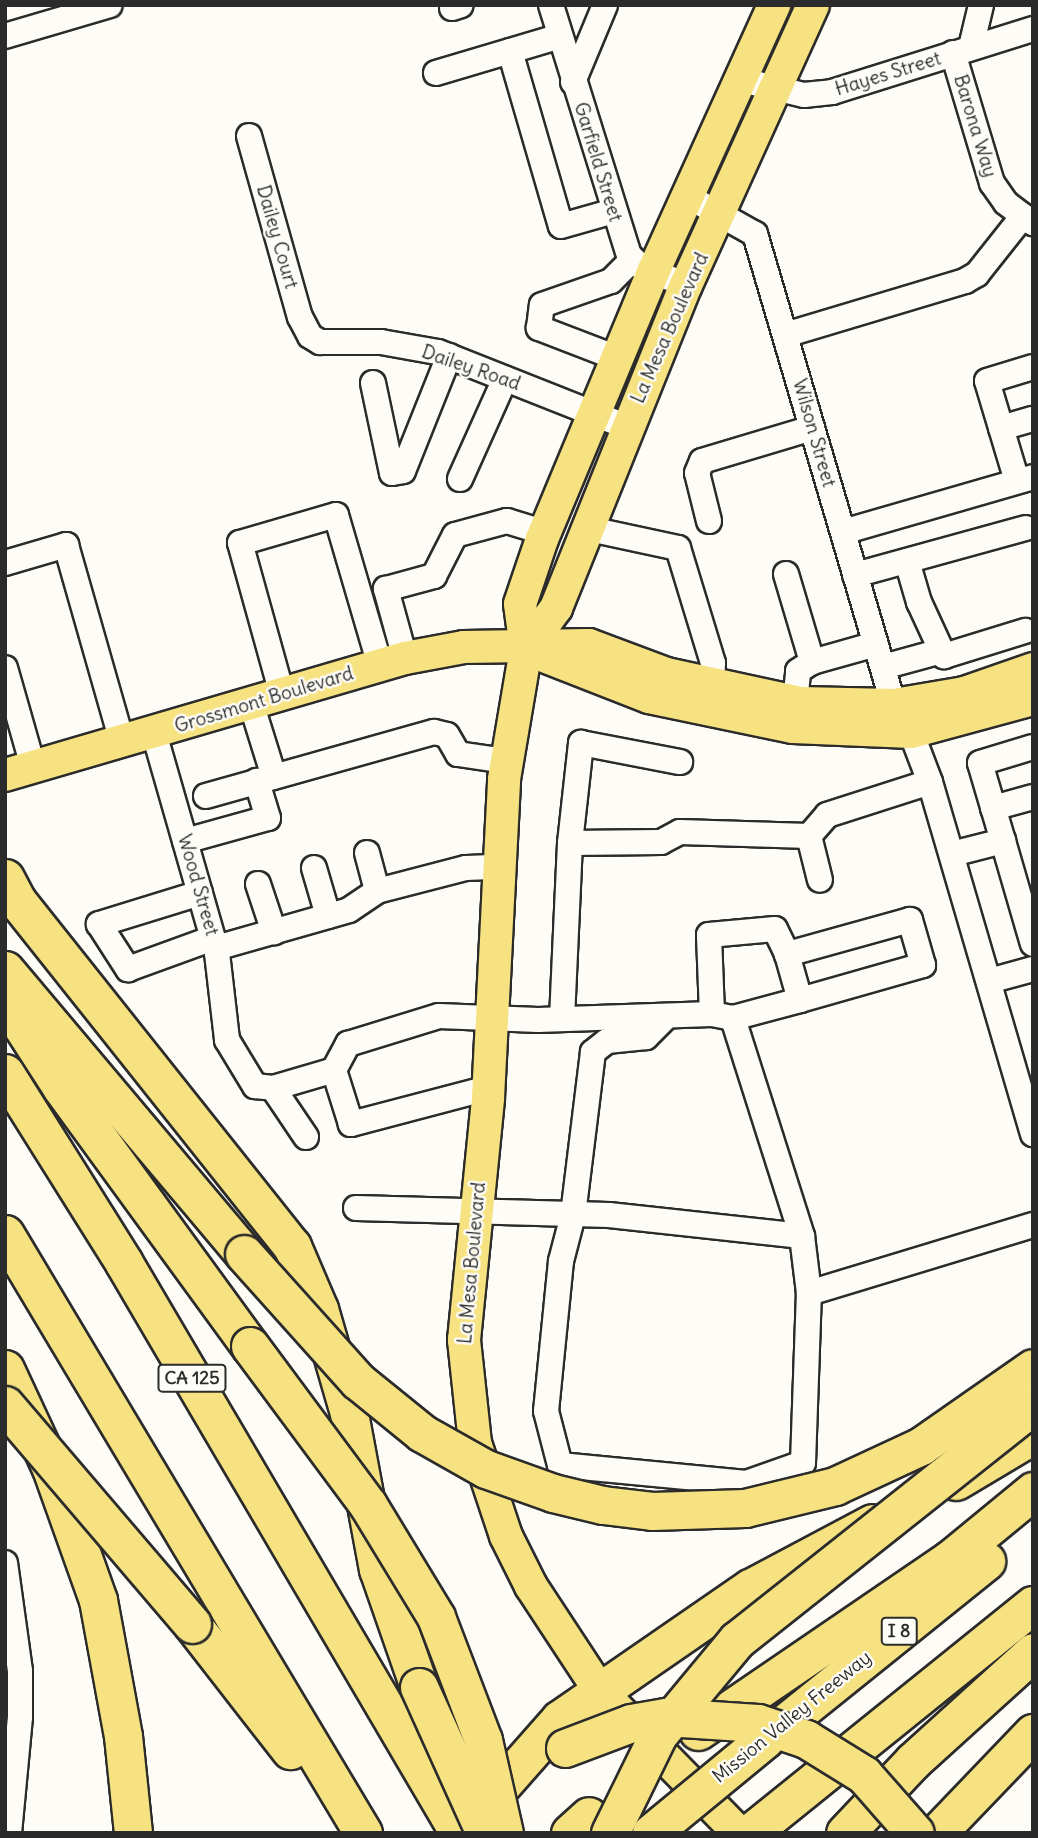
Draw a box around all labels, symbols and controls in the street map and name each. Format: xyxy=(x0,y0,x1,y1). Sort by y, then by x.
street label: Hayes Street xyxy=(832,47,944,101)
street label: Barona Way xyxy=(949,72,1001,180)
street label: Garfield Street xyxy=(569,100,627,224)
street label: Dailey Court xyxy=(251,183,303,291)
street label: La Mesa Boulevard xyxy=(627,249,713,407)
street label: Dailey Road xyxy=(419,340,523,396)
street label: Wilson Street xyxy=(788,376,840,490)
street label: Grossmont Boulevard xyxy=(172,662,356,738)
street label: Wood Street xyxy=(173,832,223,938)
street label: La Mesa Boulevard xyxy=(454,1181,490,1345)
road number: CA 125 xyxy=(157,1364,227,1392)
road number: I 8 xyxy=(880,1616,918,1646)
street label: Mission Valley Freeway xyxy=(708,1646,876,1788)

